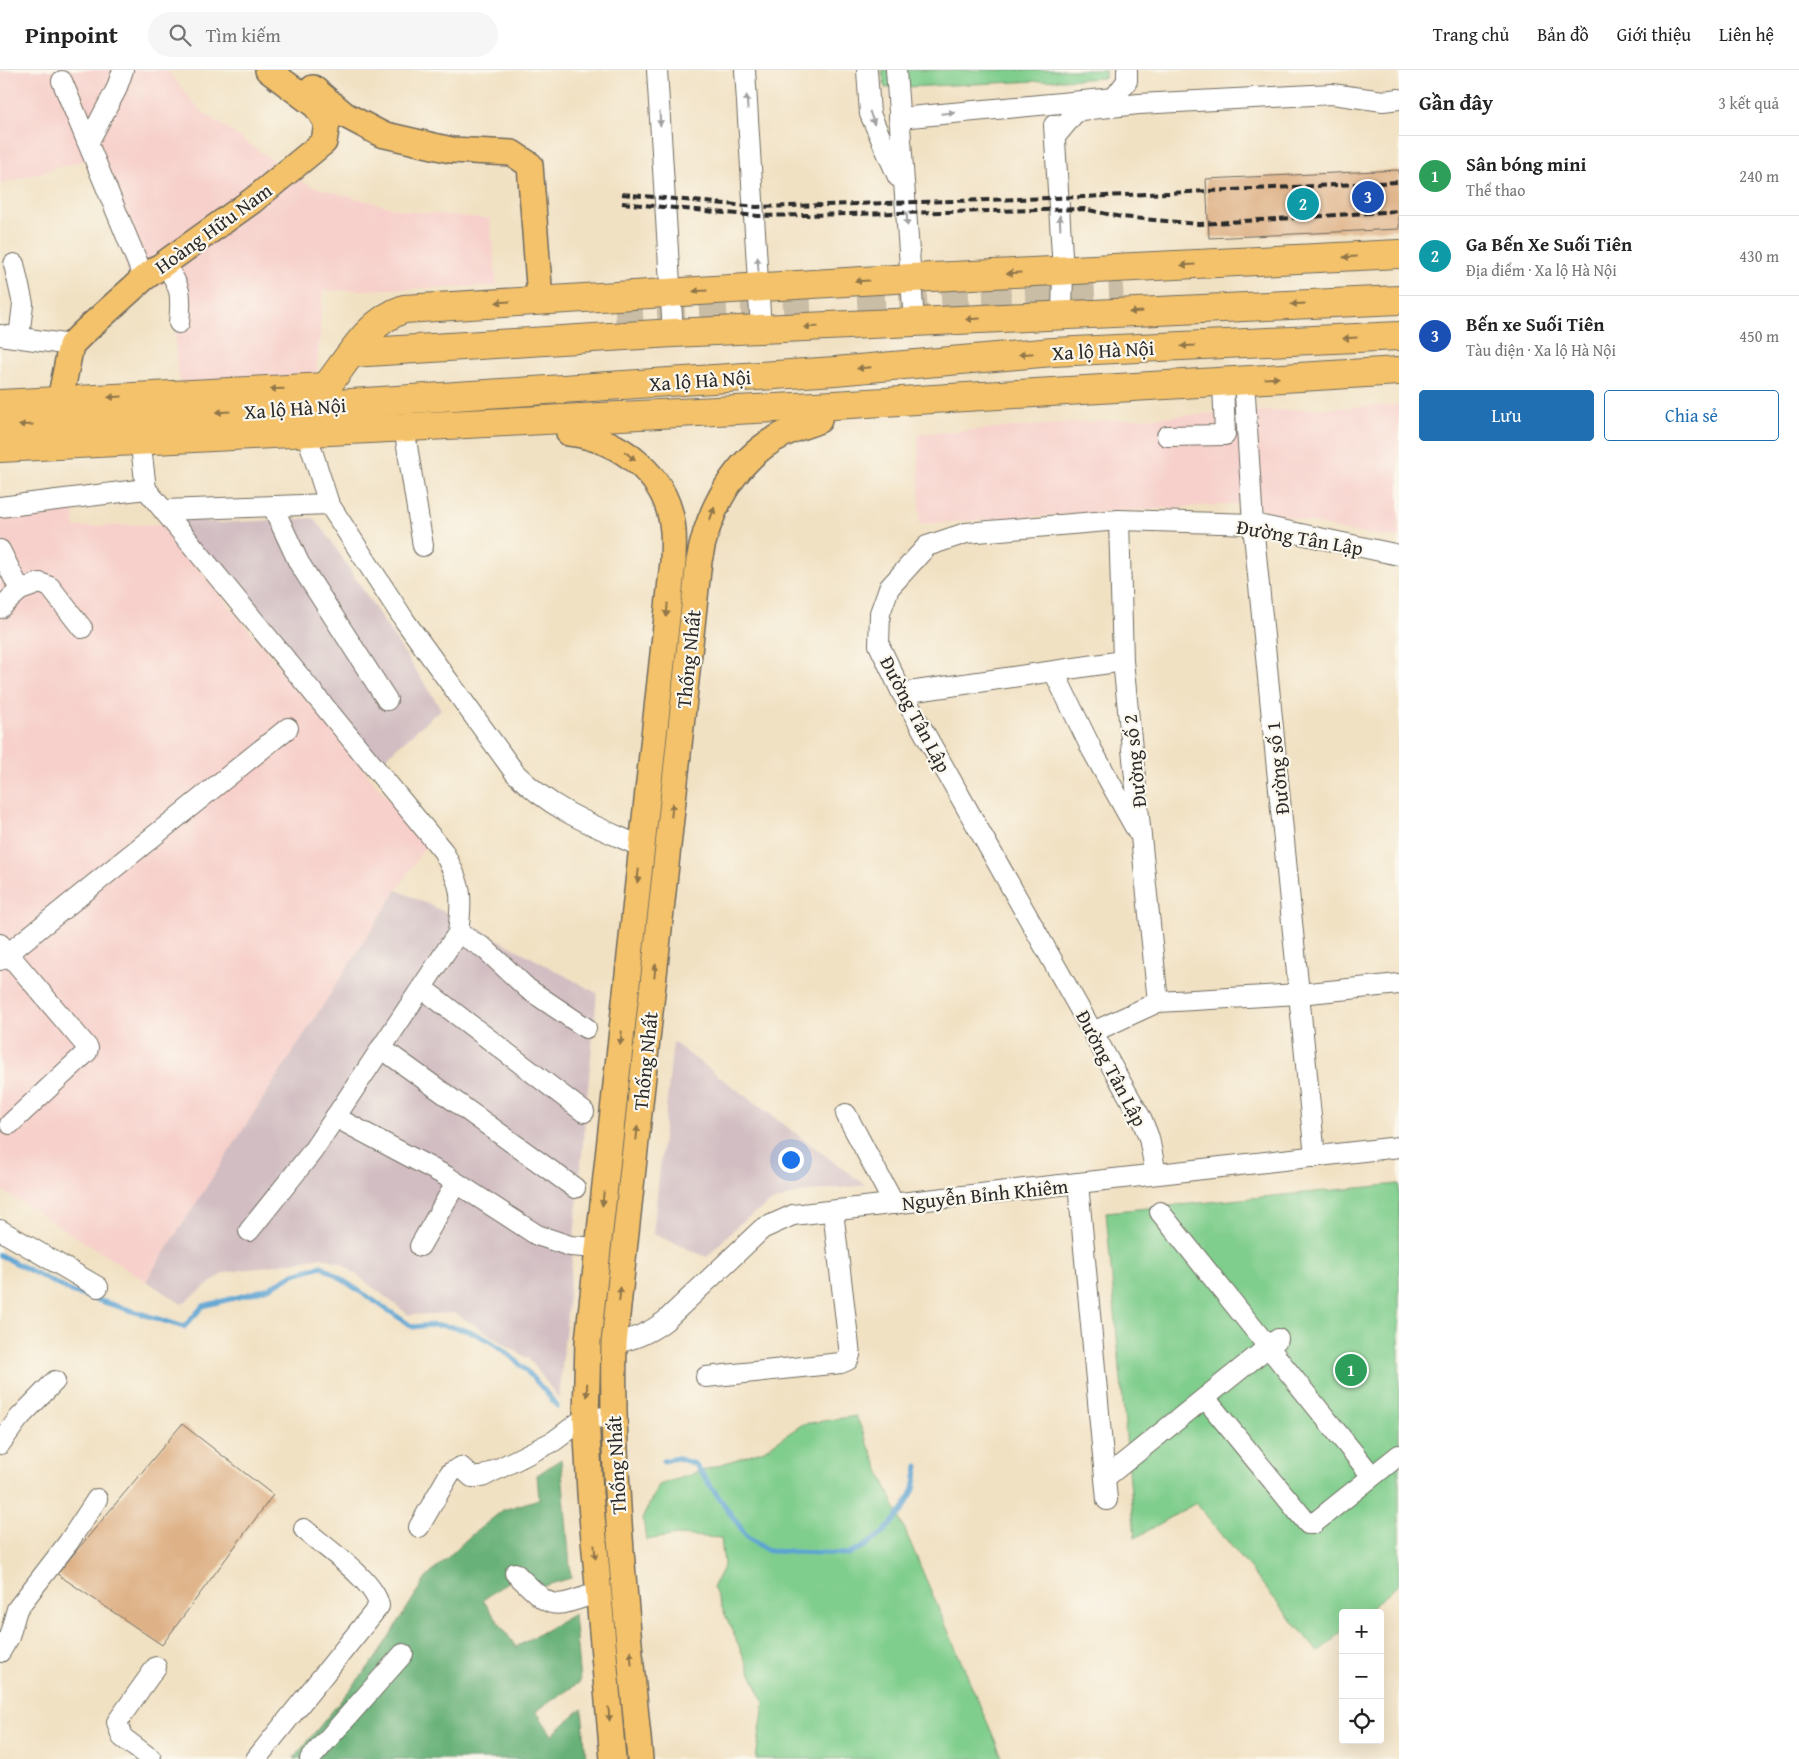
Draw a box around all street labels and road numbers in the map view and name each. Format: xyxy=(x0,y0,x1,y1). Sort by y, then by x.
street label: Hoàng Hữu Nam xyxy=(148,175,278,280)
street label: Xa lộ Hà Nội xyxy=(1051,333,1155,367)
street label: Xa lộ Hà Nội xyxy=(648,362,753,398)
street label: Xa lộ Hà Nội xyxy=(243,390,348,426)
street label: Đường Tân Lập xyxy=(1235,512,1366,562)
street label: Thống Nhất xyxy=(668,608,708,710)
street label: Đường Tân Lập xyxy=(873,651,959,777)
street label: Đường số 2 xyxy=(1115,713,1153,809)
street label: Đường số 1 xyxy=(1258,720,1296,816)
street label: Đường Tân Lập xyxy=(1069,1005,1155,1131)
street label: Thống Nhất xyxy=(625,1010,665,1112)
street label: Nguyễn Bỉnh Khiêm xyxy=(900,1171,1070,1217)
street label: Thống Nhất xyxy=(599,1415,633,1515)

